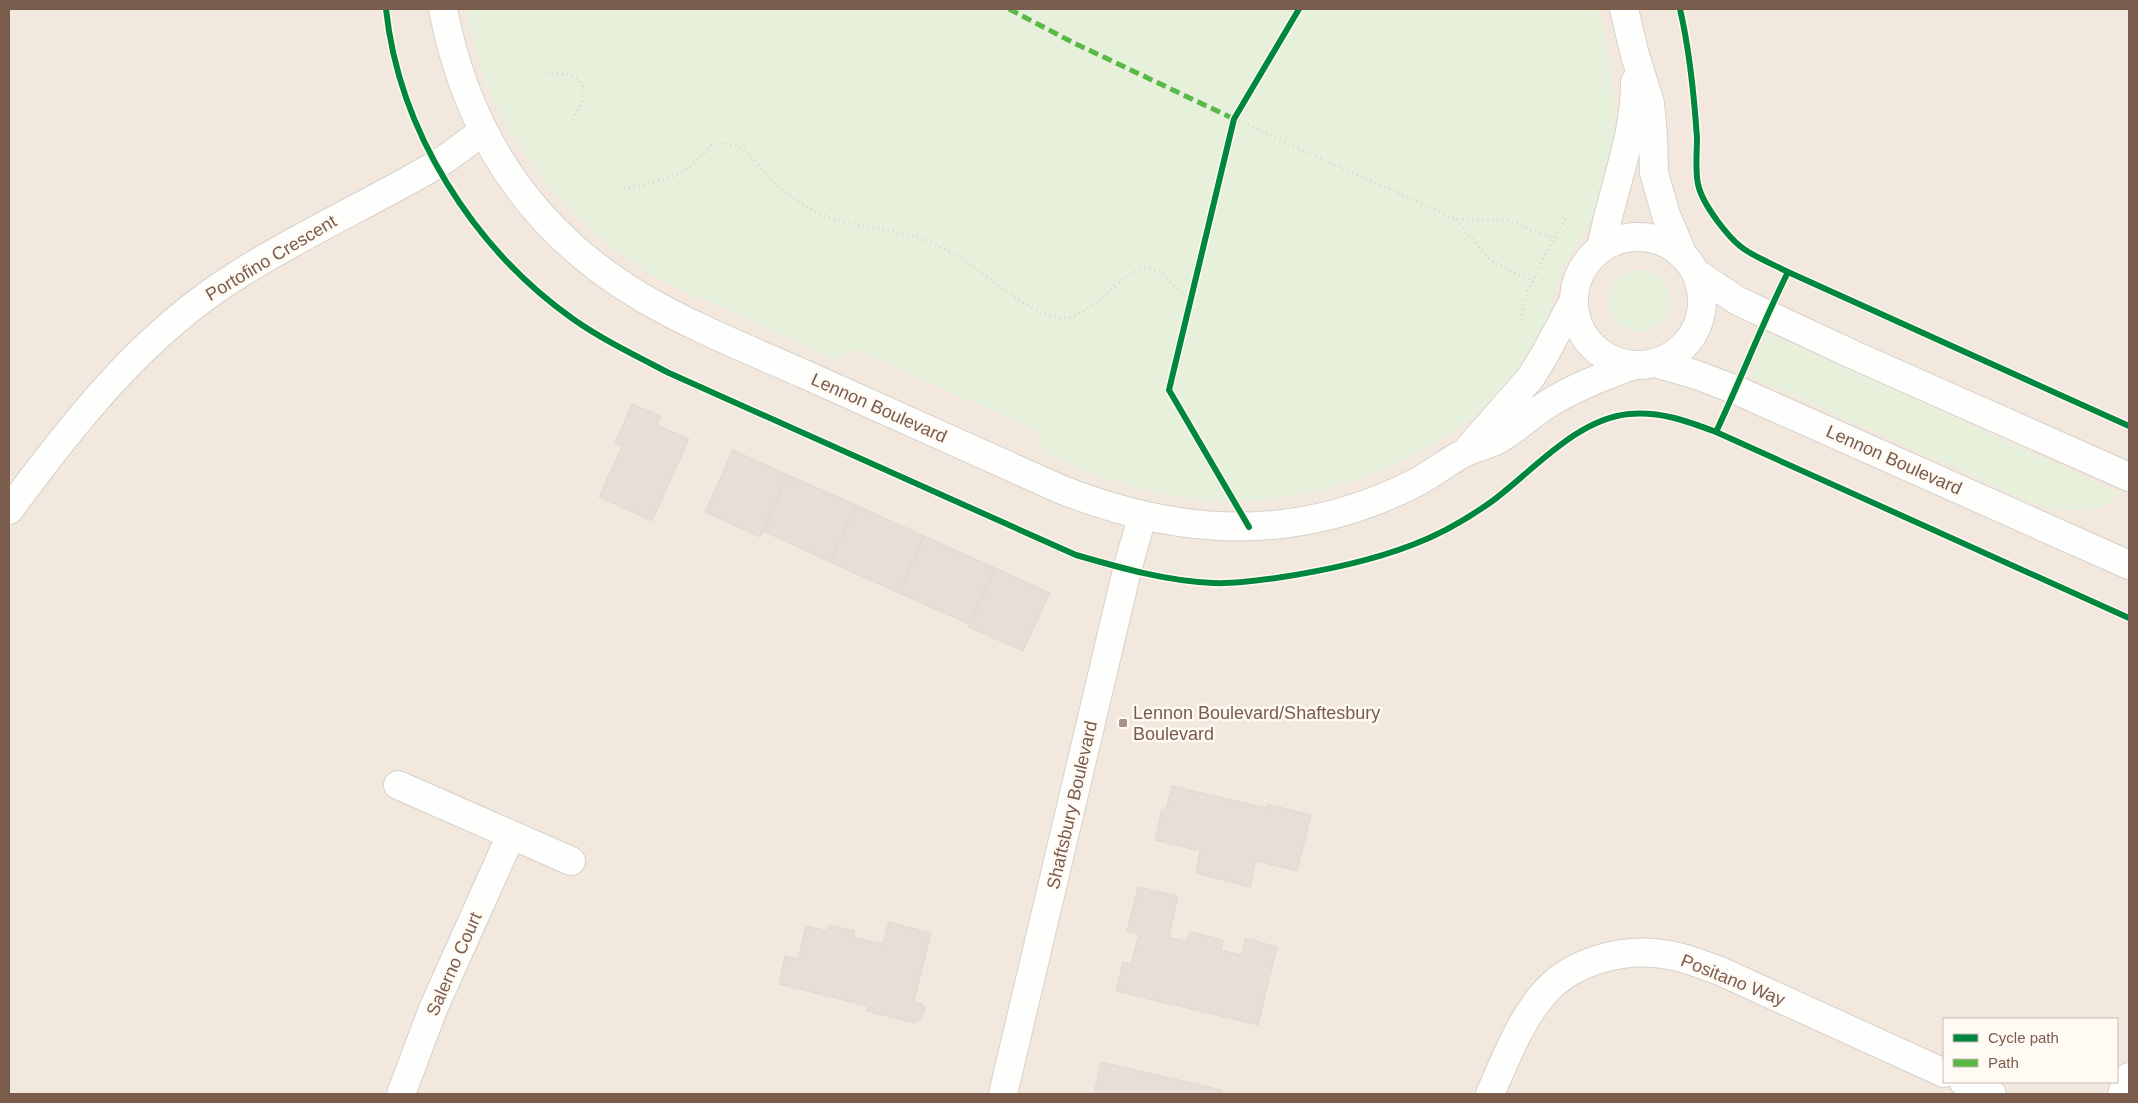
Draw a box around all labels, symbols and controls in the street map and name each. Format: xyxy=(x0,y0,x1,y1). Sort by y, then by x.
street label: Portofino Crescent xyxy=(202,211,340,305)
street label: Lennon Boulevard xyxy=(808,369,950,447)
street label: Lennon Boulevard xyxy=(1823,421,1965,499)
place label: Lennon Boulevard/Shaftesbury Boulevard xyxy=(1133,703,1380,744)
marker: Lennon Boulevard/Shaftesbury Boulevard xyxy=(1117,717,1129,729)
street label: Shaftsbury Boulevard xyxy=(1043,719,1101,891)
street label: Salerno Court xyxy=(422,909,486,1019)
street label: Positano Way xyxy=(1678,950,1788,1010)
legend xyxy=(1943,1018,2118,1083)
text: Cycle path xyxy=(1988,1029,2059,1046)
text: Path xyxy=(1988,1054,2019,1071)

